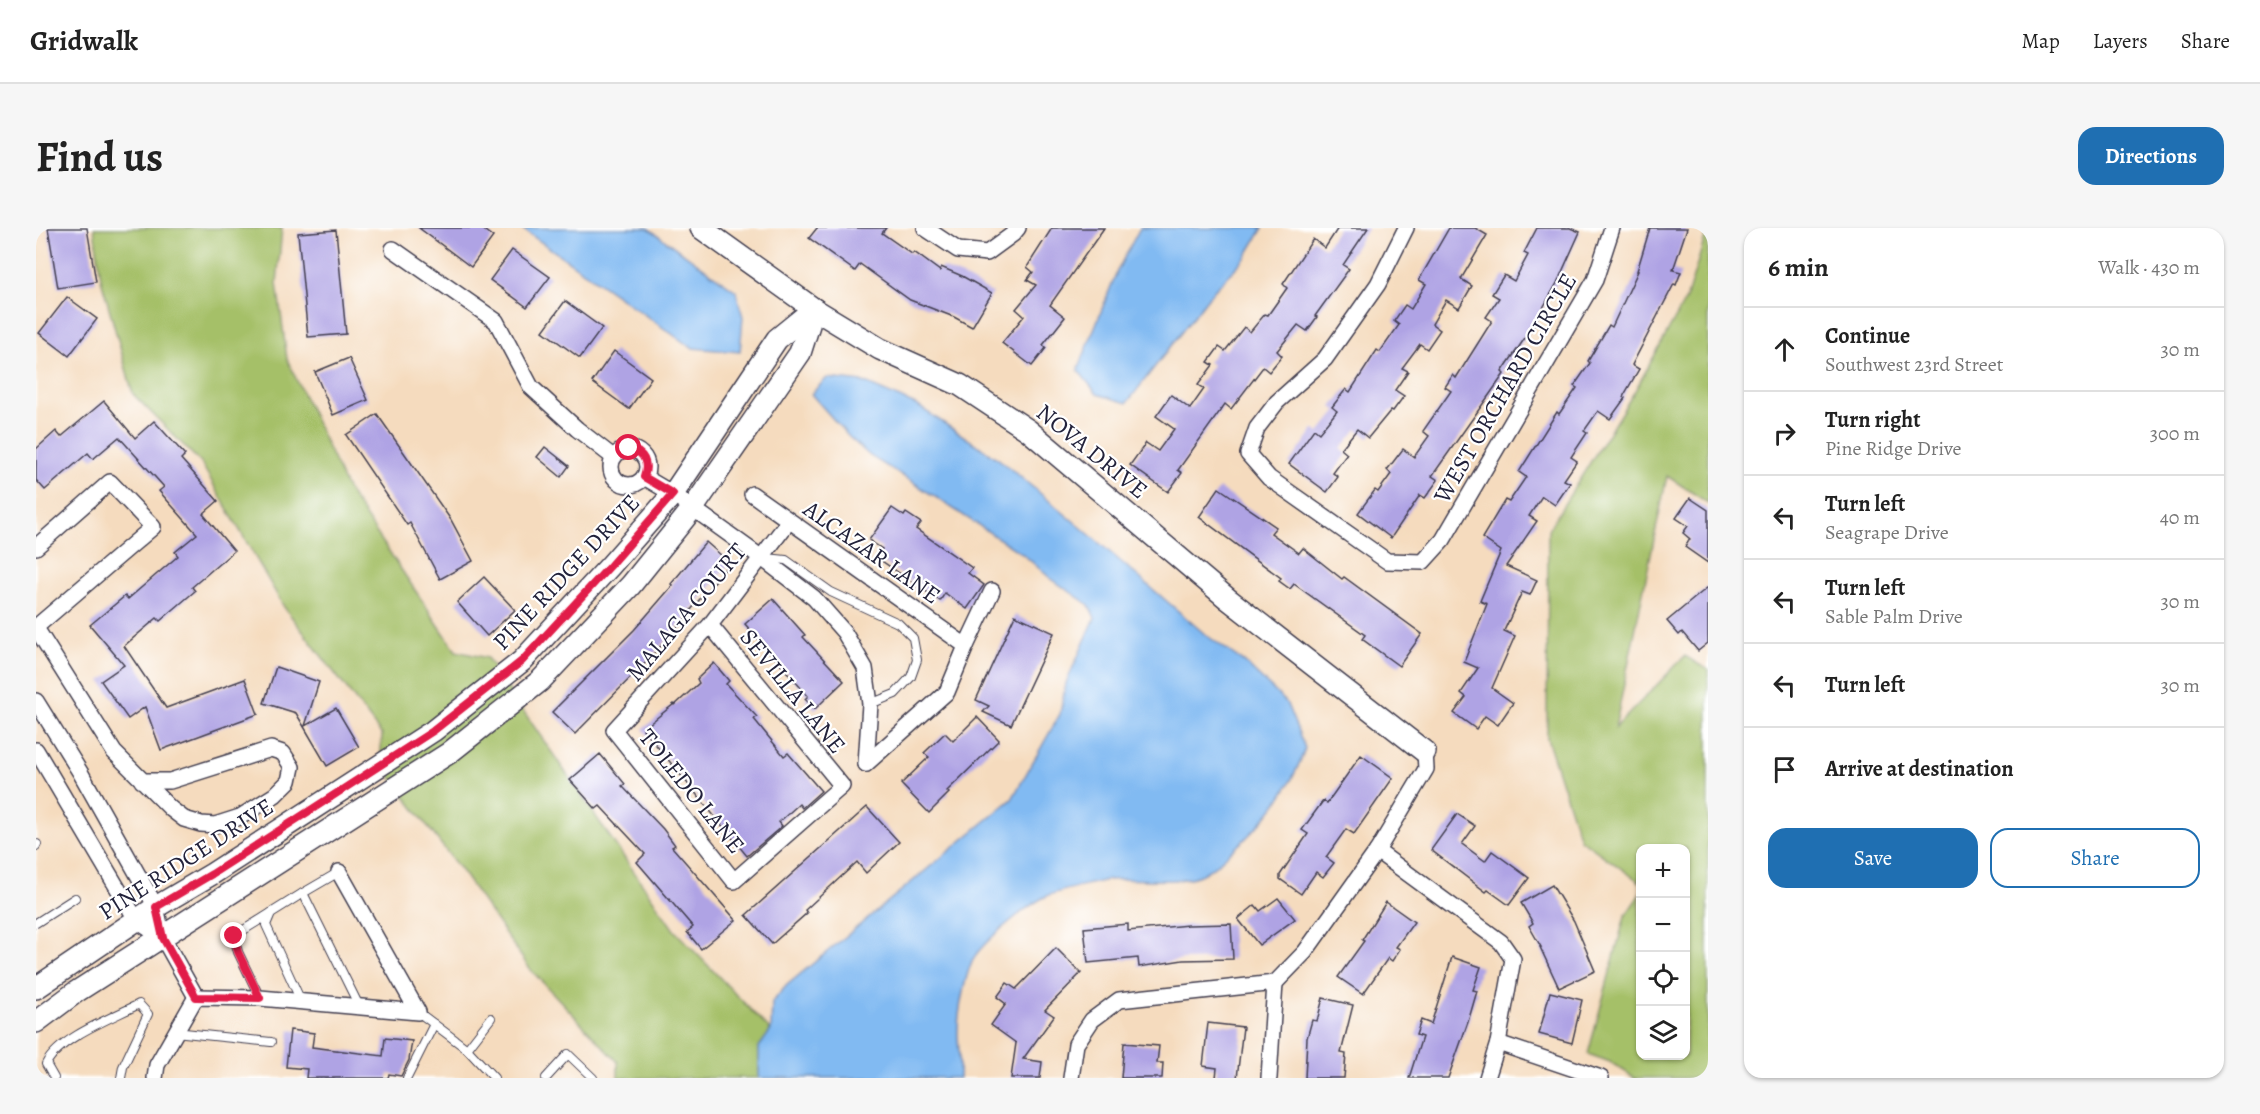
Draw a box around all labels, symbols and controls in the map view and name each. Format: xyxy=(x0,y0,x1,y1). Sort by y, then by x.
text: Gridwalk xyxy=(30,22,138,60)
text: Map xyxy=(2021,27,2060,55)
text: Layers xyxy=(2093,27,2148,55)
text: Share xyxy=(2181,27,2230,55)
button: Directions xyxy=(2078,127,2224,185)
text: Find us xyxy=(36,128,163,185)
text: 6 min xyxy=(1768,250,1829,285)
text: Walk · 430 m xyxy=(2098,254,2200,281)
street label: WEST ORCHARD CIRCLE xyxy=(1426,267,1584,510)
text: Continue xyxy=(1825,321,1910,351)
icon: ahead xyxy=(1768,333,1801,366)
text: 30 m xyxy=(2160,336,2200,363)
text: Southwest 23rd Street xyxy=(1825,351,2003,378)
street label: NOVA DRIVE xyxy=(1030,396,1154,506)
text: Turn right xyxy=(1825,405,1921,435)
icon: right xyxy=(1768,417,1801,450)
text: 300 m xyxy=(2150,420,2200,447)
route start xyxy=(615,434,641,460)
text: Pine Ridge Drive xyxy=(1825,435,1962,462)
street label: PINE RIDGE DRIVE xyxy=(485,487,647,657)
text: Turn left xyxy=(1825,489,1905,519)
street label: ALCAZAR LANE xyxy=(796,492,947,611)
icon: left xyxy=(1768,501,1801,534)
text: 40 m xyxy=(2160,504,2200,531)
text: Seagrape Drive xyxy=(1825,519,1949,546)
street label: MALAGA COURT xyxy=(619,536,753,688)
text: Turn left xyxy=(1825,573,1905,603)
icon: left xyxy=(1768,585,1801,618)
text: 30 m xyxy=(2160,588,2200,615)
text: Sable Palm Drive xyxy=(1825,603,1963,630)
street label: SEVILLA LANE xyxy=(733,622,853,760)
icon: left xyxy=(1768,669,1801,702)
text: Turn left xyxy=(1825,670,1905,700)
text: 30 m xyxy=(2160,672,2200,699)
street label: TOLEDO LANE xyxy=(632,722,752,860)
icon: arrive xyxy=(1768,753,1801,786)
text: Arrive at destination xyxy=(1825,754,2014,784)
street label: PINE RIDGE DRIVE xyxy=(92,791,280,927)
button: Save xyxy=(1768,828,1978,888)
button: Share xyxy=(1990,828,2200,888)
map controls xyxy=(1636,844,1690,1060)
button: + xyxy=(1636,844,1690,898)
button: − xyxy=(1636,898,1690,952)
route end xyxy=(220,922,246,948)
button: locate xyxy=(1636,952,1690,1006)
button: layers xyxy=(1636,1006,1690,1060)

